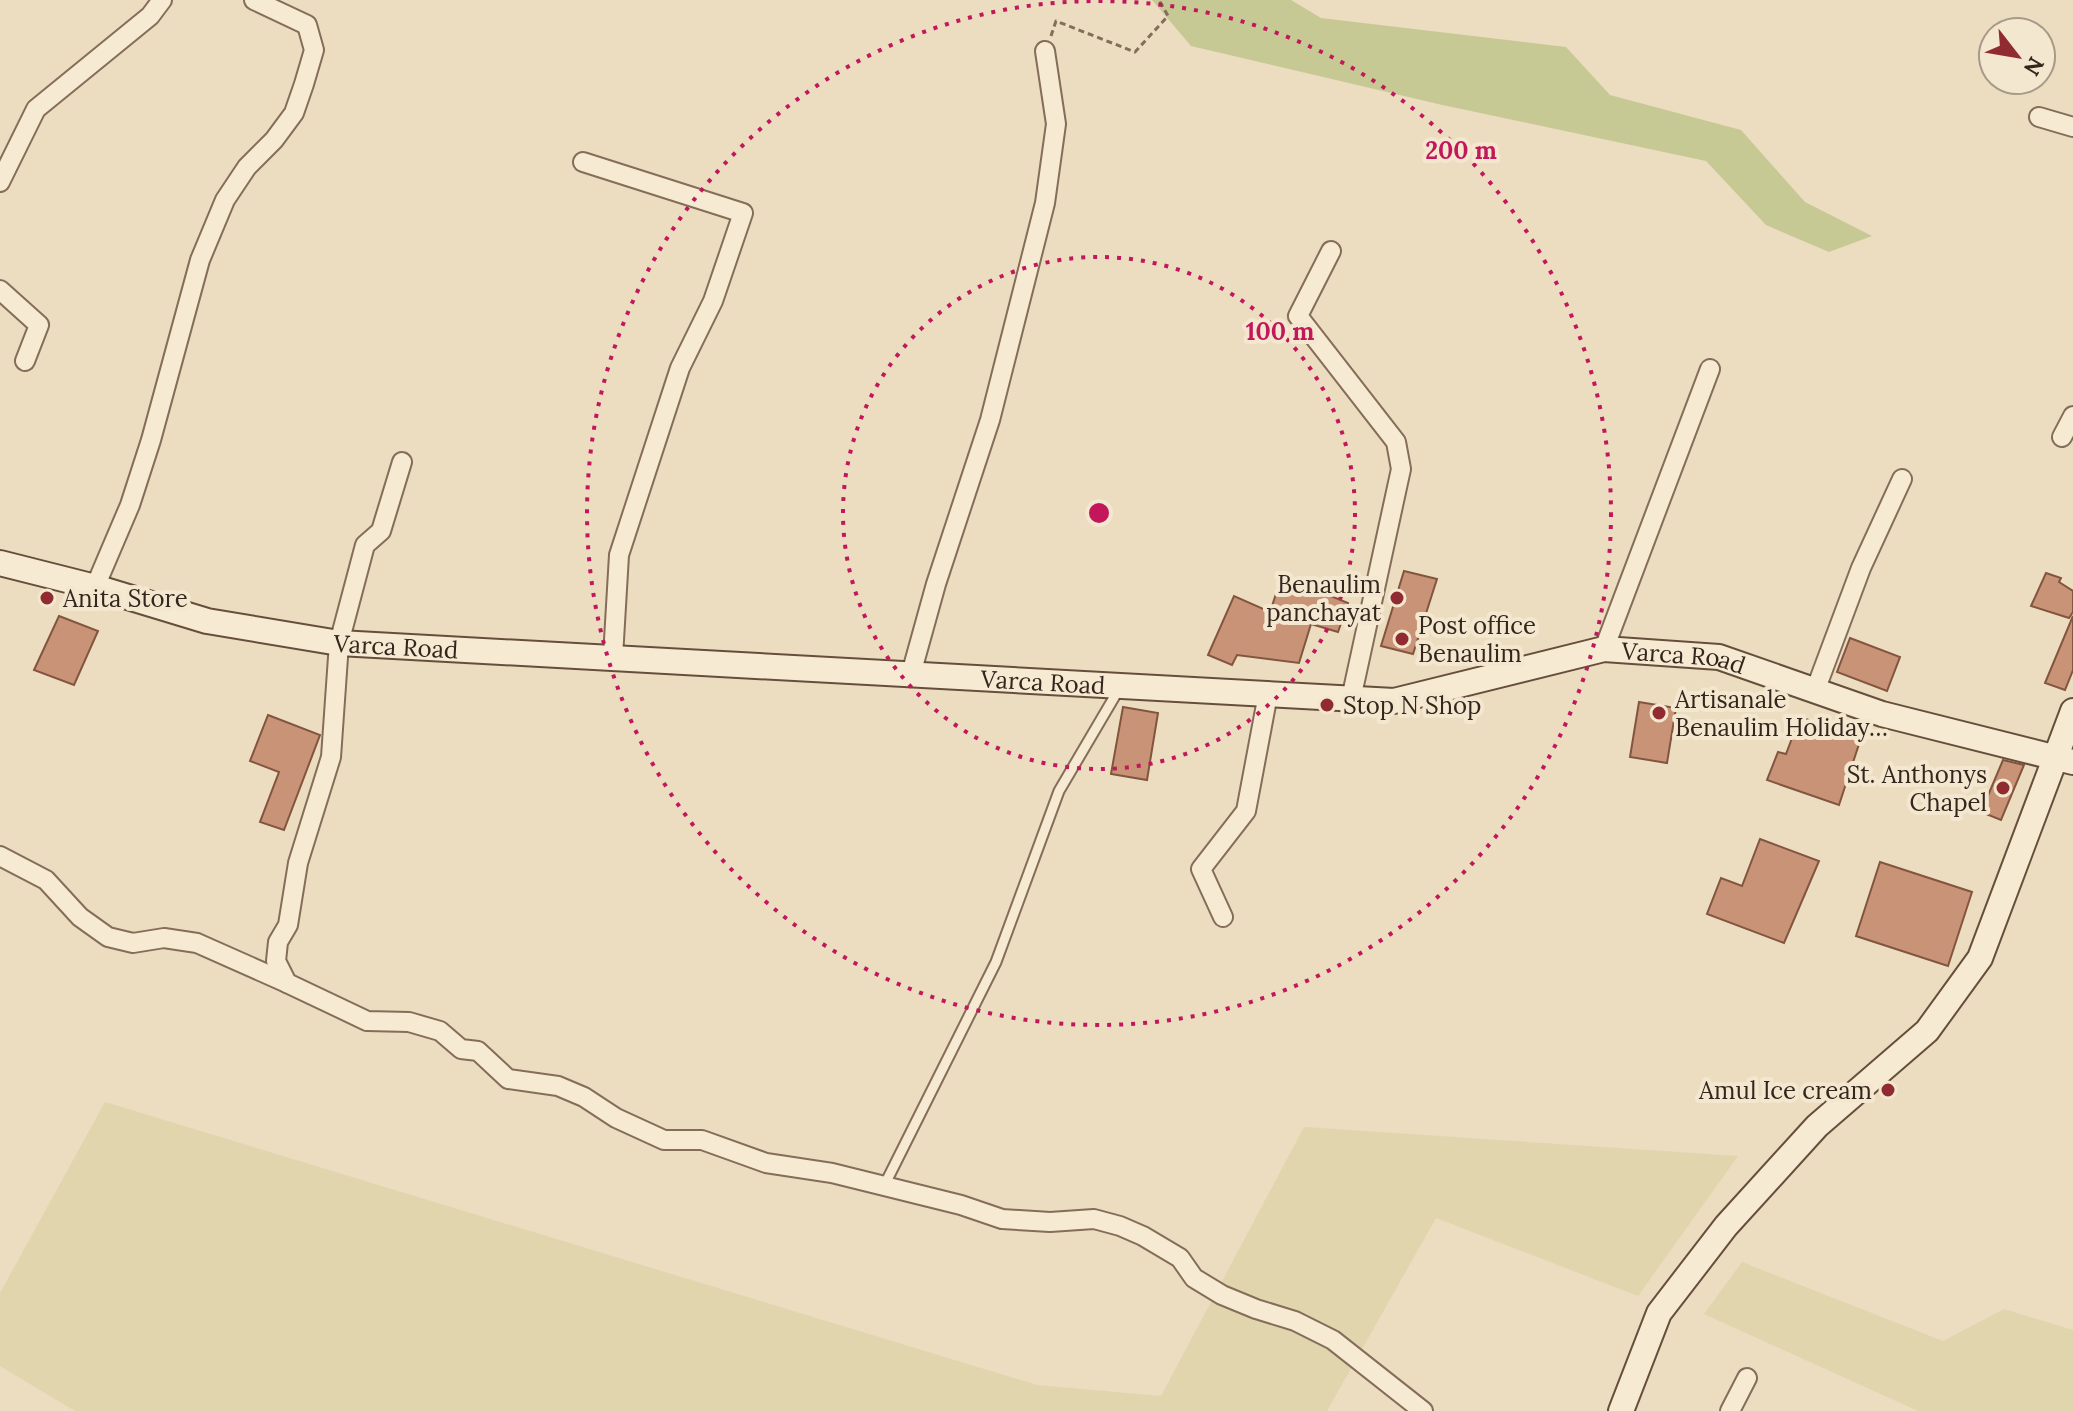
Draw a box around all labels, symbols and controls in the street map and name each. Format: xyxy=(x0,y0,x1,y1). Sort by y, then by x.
north arrow xyxy=(1977,16,2057,96)
text: N xyxy=(2018,52,2051,81)
text: 200 m xyxy=(1425,135,1497,166)
text: 100 m xyxy=(1246,316,1314,347)
centre of rings xyxy=(1085,499,1113,527)
place label: Benaulim panchayat xyxy=(1266,569,1382,628)
place label: Anita Store xyxy=(62,583,188,614)
marker: Anita Store xyxy=(38,589,56,607)
marker: Benaulim panchayat xyxy=(1388,589,1406,607)
place label: Post office Benaulim xyxy=(1418,610,1536,669)
street label: Varca Road xyxy=(332,627,459,665)
marker: Post office Benaulim xyxy=(1393,630,1411,648)
street label: Varca Road xyxy=(1620,635,1750,681)
street label: Varca Road xyxy=(979,663,1106,701)
place label: Artisanale Benaulim Holiday… xyxy=(1674,684,1888,743)
place label: Stop N Shop xyxy=(1343,690,1481,721)
marker: Stop N Shop xyxy=(1318,696,1336,714)
marker: Artisanale Benaulim Holiday… xyxy=(1650,704,1668,722)
place label: St. Anthonys Chapel xyxy=(1847,759,1987,818)
marker: St. Anthonys Chapel xyxy=(1994,779,2012,797)
place label: Amul Ice cream xyxy=(1698,1075,1872,1106)
marker: Amul Ice cream xyxy=(1879,1081,1897,1099)

